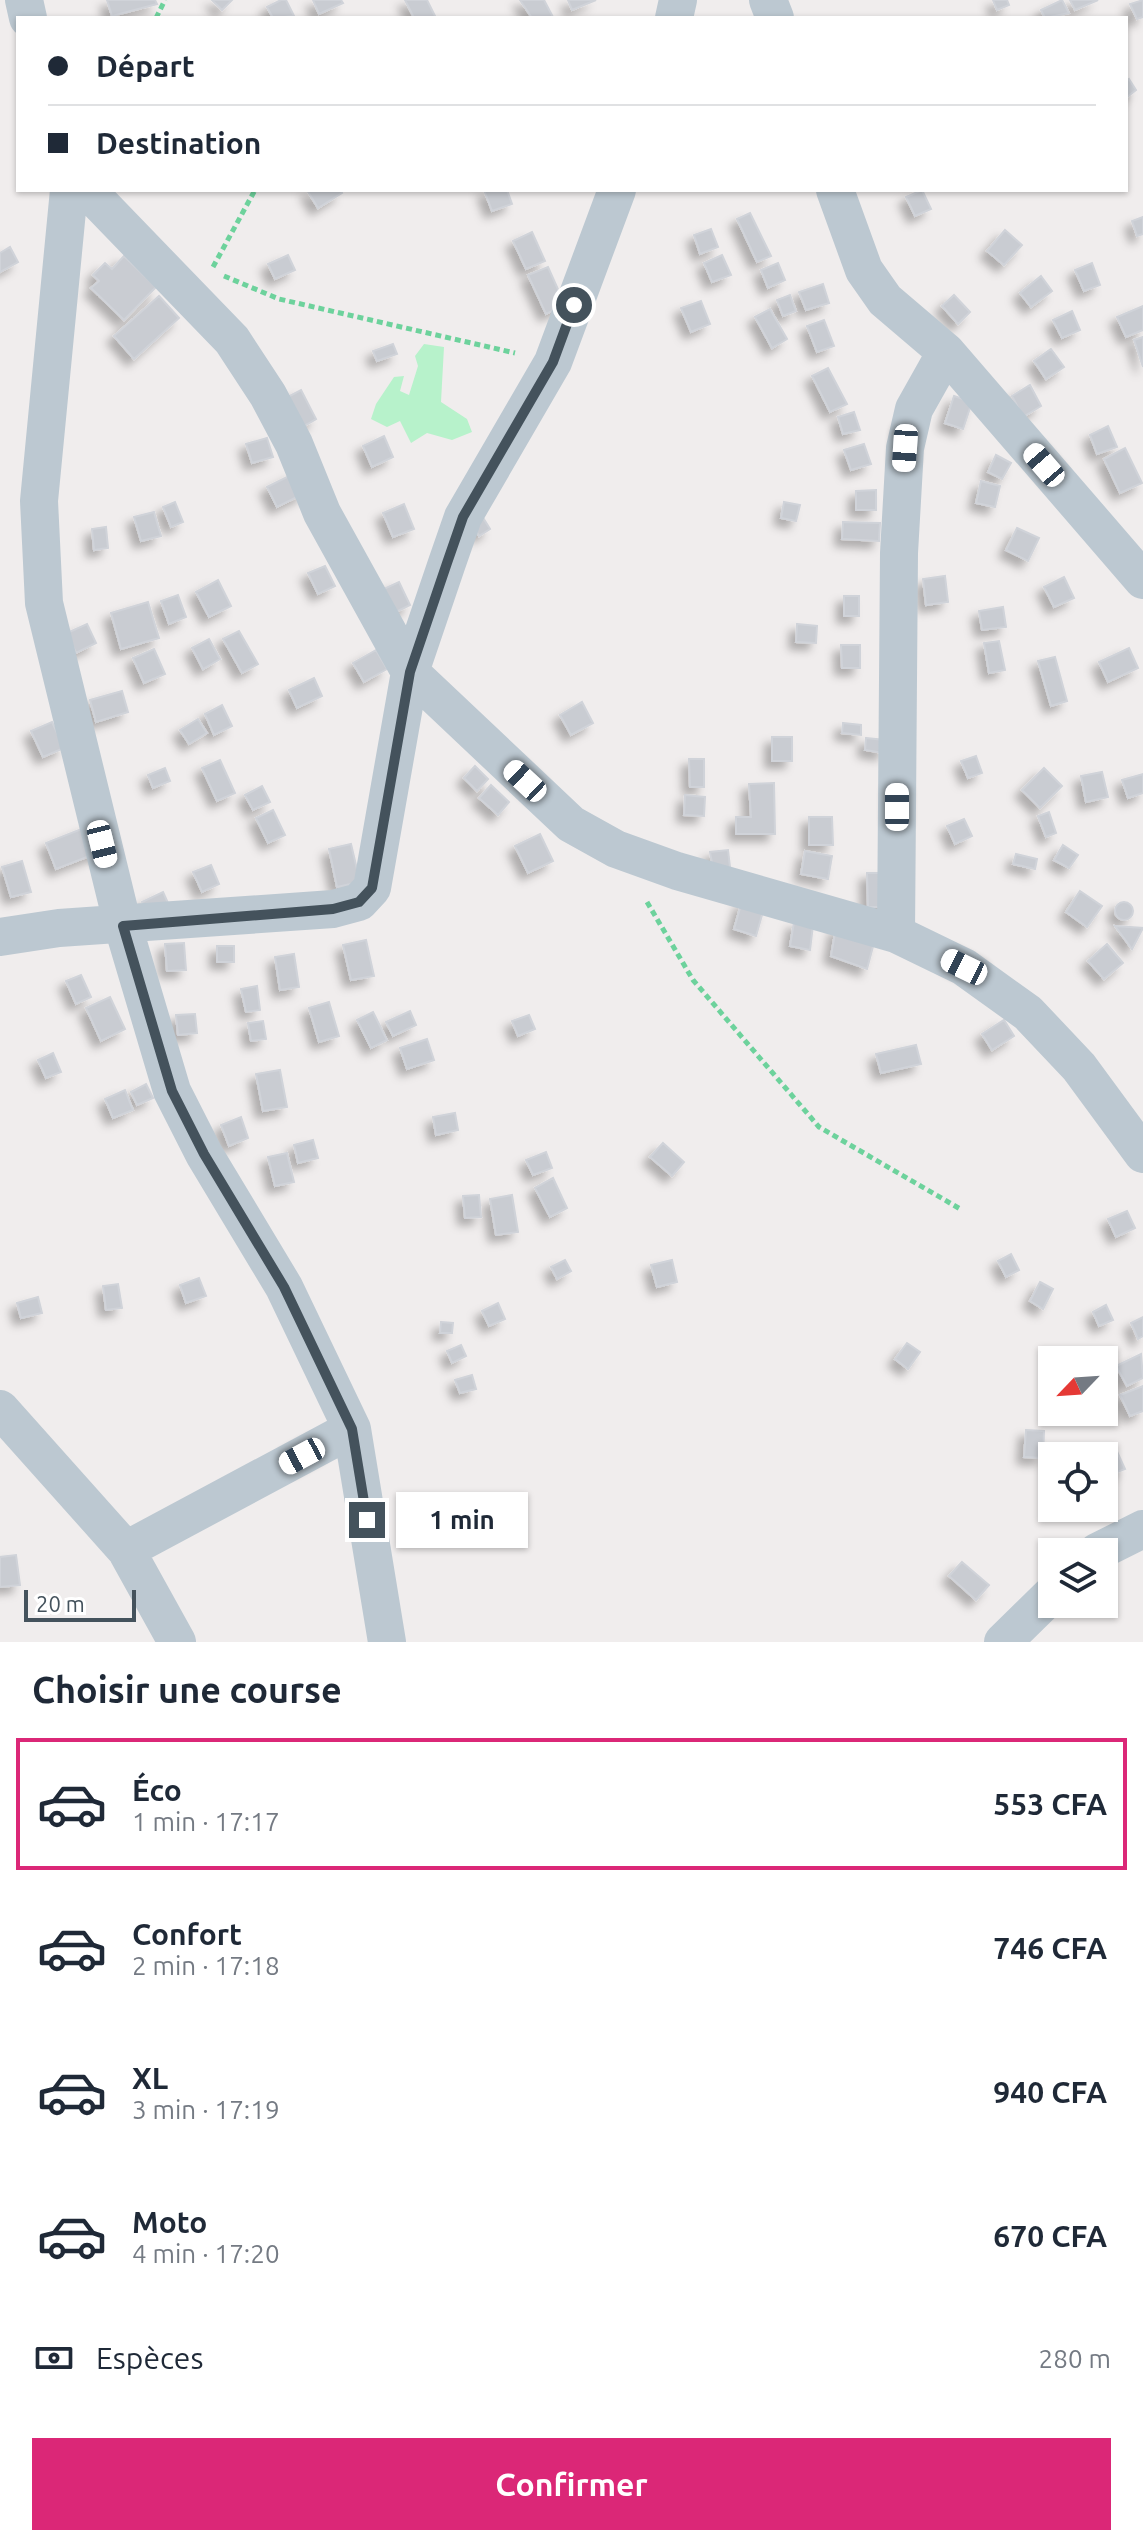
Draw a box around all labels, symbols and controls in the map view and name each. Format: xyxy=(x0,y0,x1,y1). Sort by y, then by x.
text: Départ xyxy=(96,49,195,83)
text: Destination xyxy=(96,126,261,160)
route start xyxy=(556,287,592,323)
car xyxy=(891,423,919,473)
car xyxy=(1019,439,1069,491)
car xyxy=(499,756,551,806)
car xyxy=(885,783,909,831)
car xyxy=(85,818,119,870)
car xyxy=(937,946,991,988)
north arrow xyxy=(1038,1346,1118,1426)
map controls xyxy=(1038,1346,1118,1618)
car xyxy=(275,1434,329,1478)
button: locate xyxy=(1038,1442,1118,1522)
callout: 1 min xyxy=(395,1492,527,1548)
route end xyxy=(349,1502,385,1538)
text: 1 min xyxy=(429,1505,495,1534)
button: layers xyxy=(1038,1538,1118,1618)
scale bar xyxy=(24,1586,136,1622)
text: 20 m xyxy=(36,1591,85,1616)
text: Choisir une course xyxy=(32,1669,342,1710)
icon: car xyxy=(36,1768,108,1840)
text: Éco xyxy=(132,1773,182,1807)
text: 553 CFA xyxy=(993,1787,1107,1821)
text: 1 min · 17:17 xyxy=(132,1807,280,1836)
icon: car xyxy=(36,1912,108,1984)
text: Confort xyxy=(132,1917,242,1951)
text: 746 CFA xyxy=(993,1931,1107,1965)
text: 2 min · 17:18 xyxy=(132,1951,280,1980)
icon: car xyxy=(36,2056,108,2128)
text: XL xyxy=(132,2061,168,2095)
text: 940 CFA xyxy=(993,2075,1107,2109)
text: 3 min · 17:19 xyxy=(132,2095,280,2124)
icon: car xyxy=(36,2200,108,2272)
text: Moto xyxy=(132,2205,207,2239)
text: 670 CFA xyxy=(993,2219,1107,2253)
text: 4 min · 17:20 xyxy=(132,2239,280,2268)
icon: cash xyxy=(32,2336,76,2380)
text: Espèces xyxy=(96,2341,203,2375)
text: 280 m xyxy=(1039,2344,1111,2373)
button: Confirmer xyxy=(32,2438,1111,2530)

